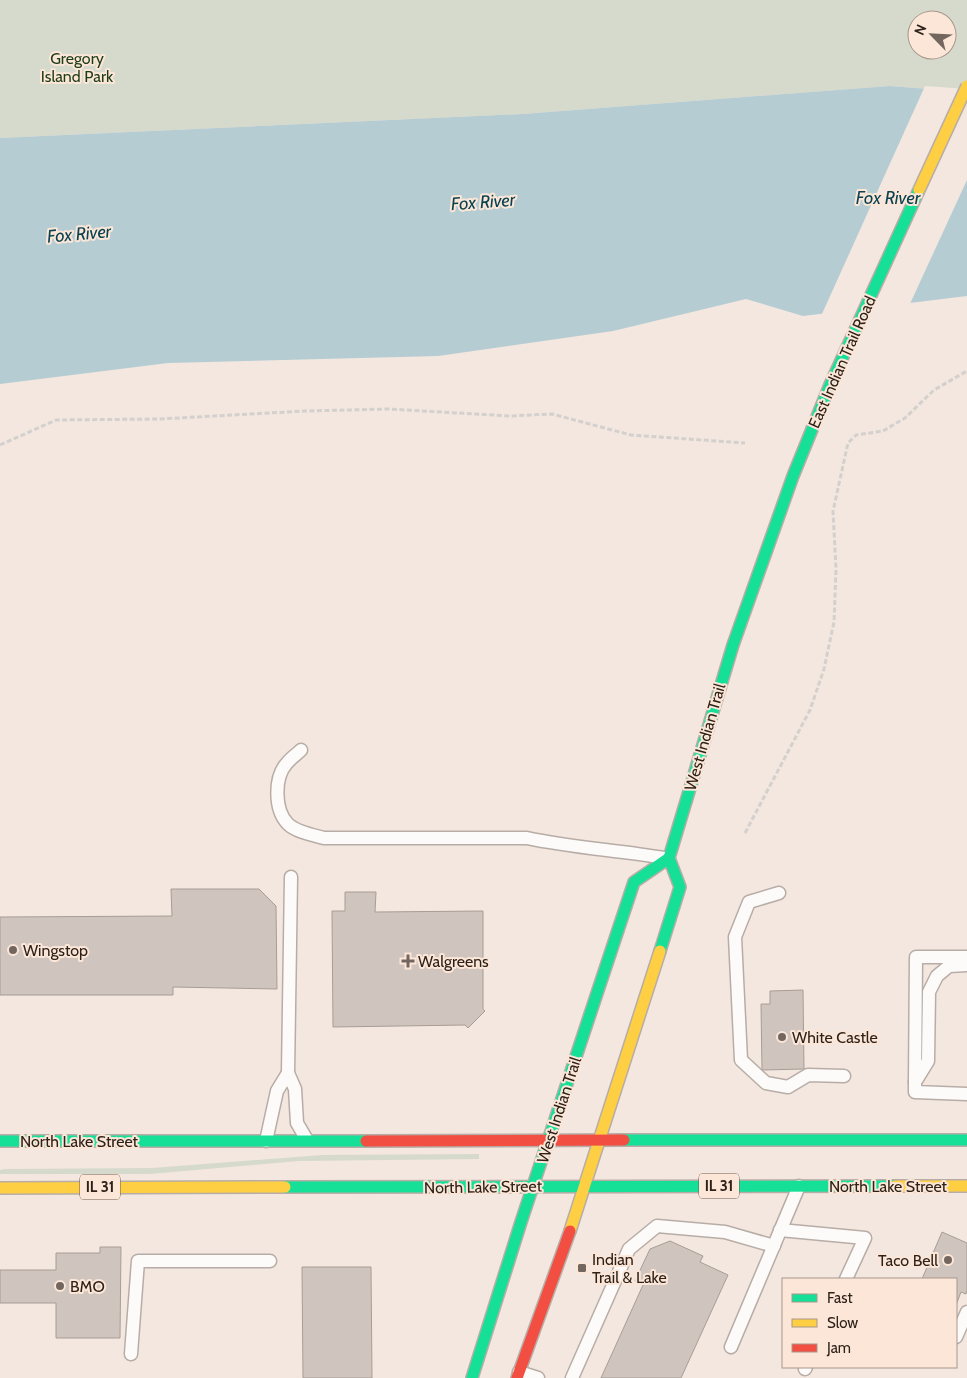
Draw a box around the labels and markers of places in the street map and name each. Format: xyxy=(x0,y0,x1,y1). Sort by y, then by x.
place label: Wingstop xyxy=(23,941,88,960)
marker: Wingstop xyxy=(7,944,19,956)
place label: Walgreens xyxy=(418,952,489,971)
marker: Walgreens xyxy=(402,955,414,967)
place label: White Castle xyxy=(792,1028,878,1047)
marker: White Castle xyxy=(776,1031,788,1043)
place label: Indian Trail & Lake xyxy=(592,1250,667,1287)
place label: Taco Bell xyxy=(878,1251,938,1270)
marker: Taco Bell xyxy=(942,1254,954,1266)
marker: Indian Trail & Lake xyxy=(576,1262,588,1274)
place label: BMO xyxy=(70,1277,105,1296)
marker: BMO xyxy=(54,1280,66,1292)

